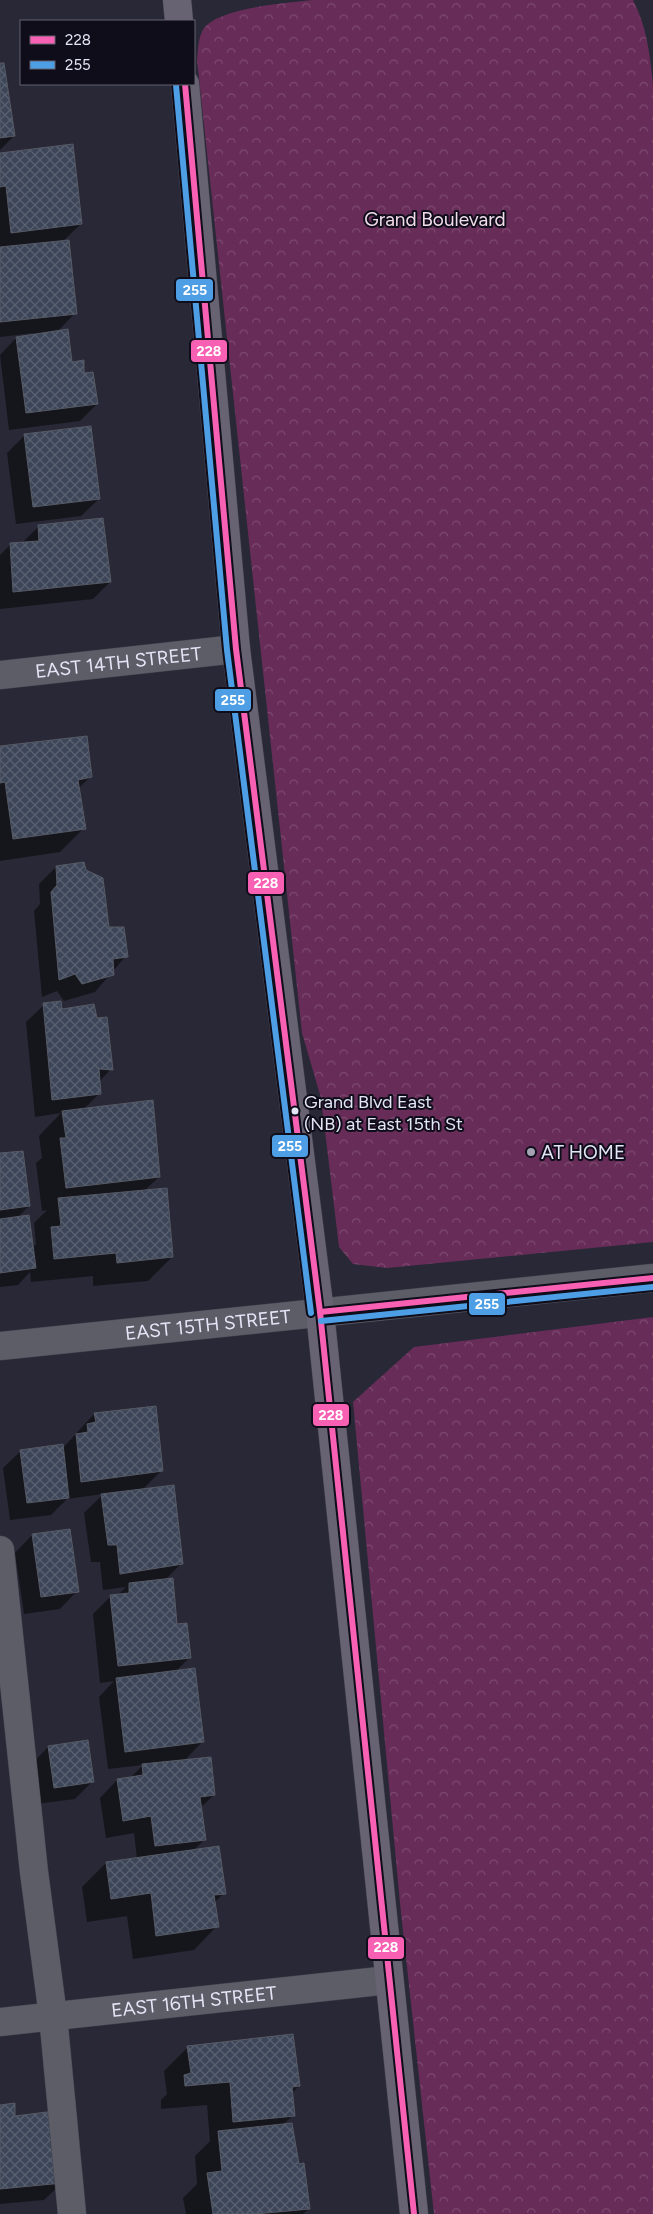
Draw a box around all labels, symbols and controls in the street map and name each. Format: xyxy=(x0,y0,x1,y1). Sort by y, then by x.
legend xyxy=(20,20,195,85)
text: 228 xyxy=(65,31,91,49)
text: 255 xyxy=(65,56,91,74)
park label: Grand Boulevard xyxy=(364,208,506,231)
line badge: 255 xyxy=(175,278,214,302)
text: 255 xyxy=(183,282,207,299)
line badge: 228 xyxy=(190,339,228,363)
text: 228 xyxy=(197,343,221,360)
street label: EAST 14TH STREET xyxy=(34,642,203,683)
line badge: 255 xyxy=(214,688,252,712)
text: 255 xyxy=(221,692,245,709)
line badge: 228 xyxy=(247,871,285,895)
text: 228 xyxy=(254,875,278,892)
place label: Grand Blvd East (NB) at East 15th St xyxy=(304,1091,463,1135)
marker: Grand Blvd East (NB) at East 15th St xyxy=(290,1106,300,1116)
line badge: 255 xyxy=(271,1134,309,1158)
text: 255 xyxy=(278,1138,302,1155)
place label: AT HOME xyxy=(541,1141,625,1164)
marker: AT HOME xyxy=(525,1146,537,1158)
line badge: 255 xyxy=(468,1292,506,1316)
text: 255 xyxy=(475,1296,499,1313)
street label: EAST 15TH STREET xyxy=(124,1305,292,1345)
line badge: 228 xyxy=(312,1403,350,1427)
text: 228 xyxy=(319,1407,343,1424)
line badge: 228 xyxy=(367,1936,405,1960)
text: 228 xyxy=(374,1939,398,1956)
street label: EAST 16TH STREET xyxy=(110,1981,278,2022)

